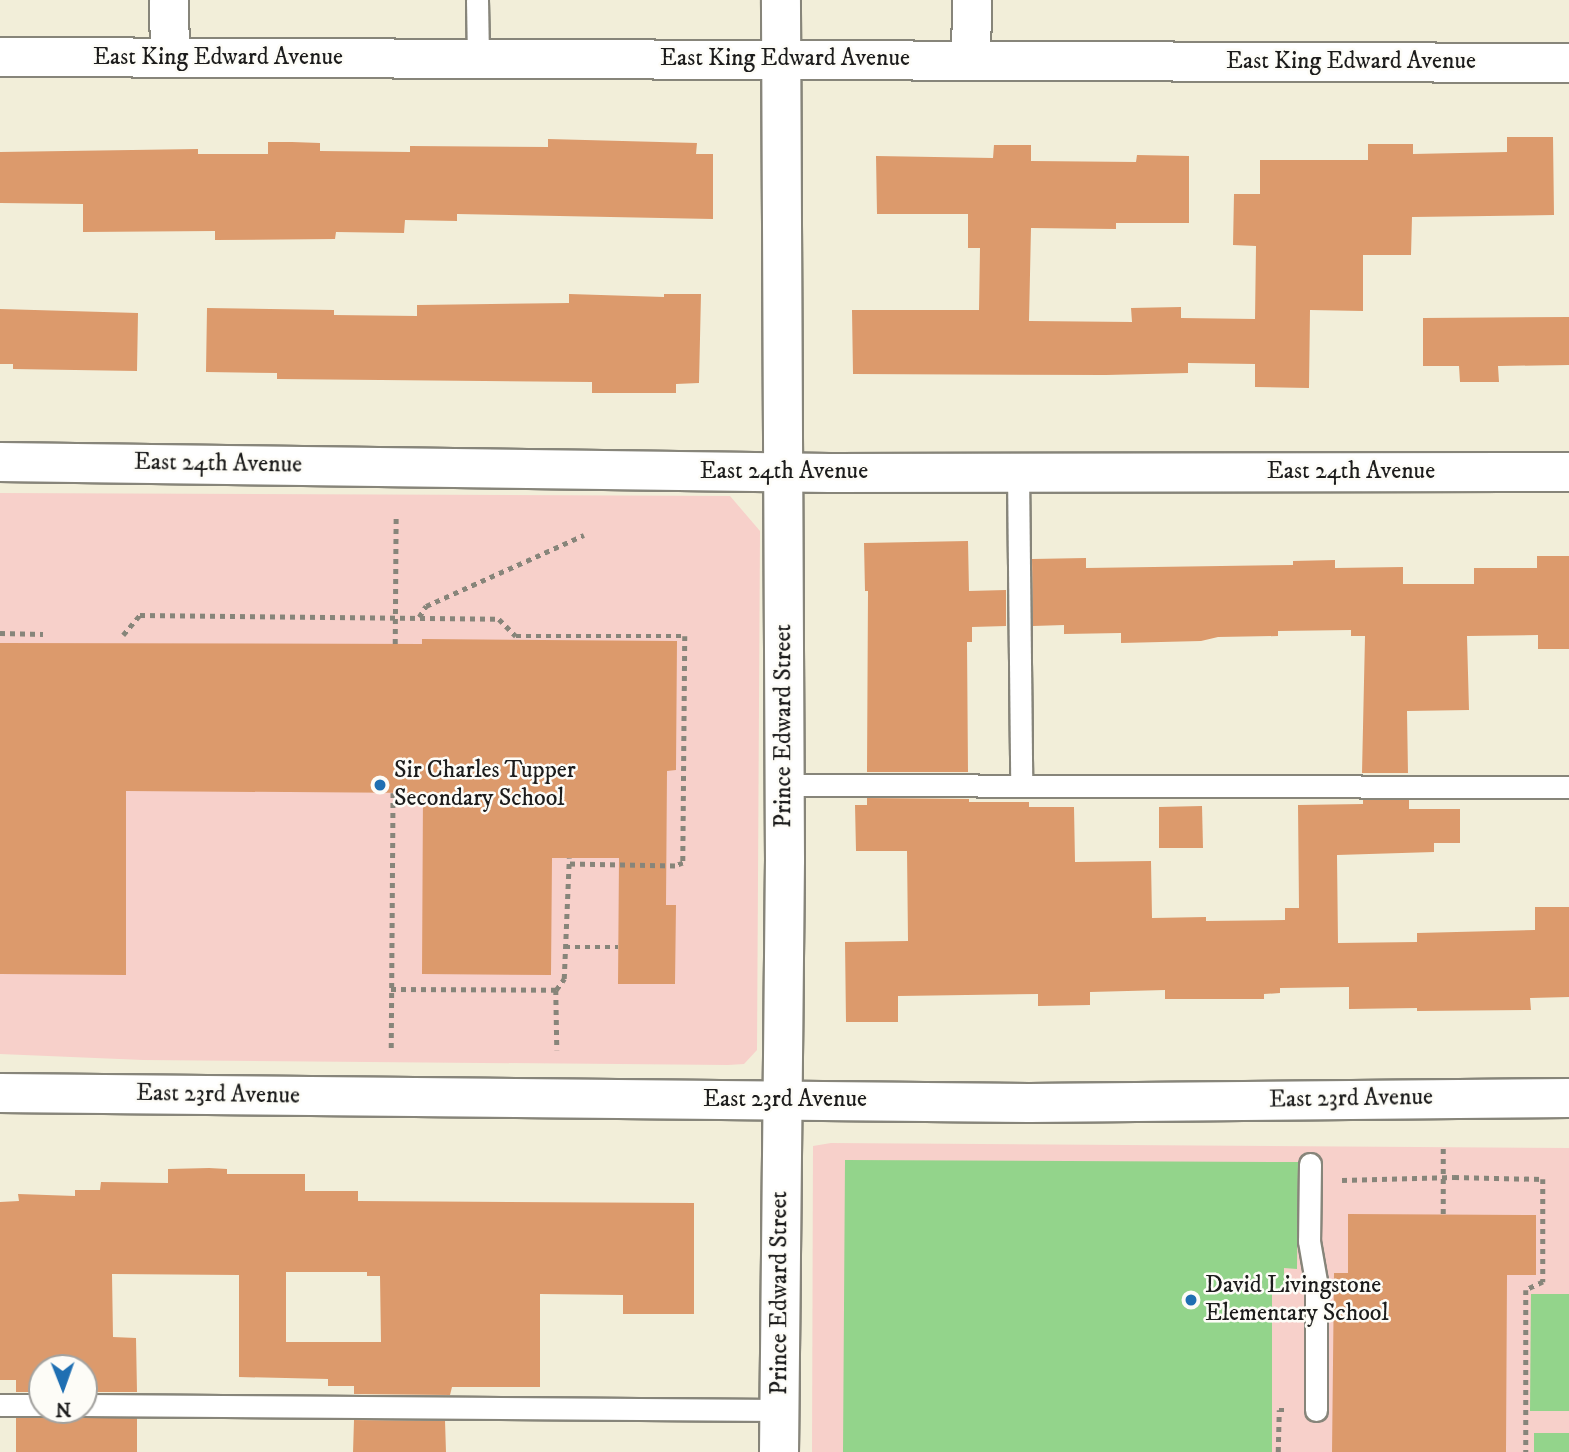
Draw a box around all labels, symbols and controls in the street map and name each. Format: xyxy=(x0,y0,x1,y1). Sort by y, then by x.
street label: East King Edward Avenue xyxy=(93,44,343,72)
street label: East King Edward Avenue xyxy=(660,45,910,73)
street label: East King Edward Avenue xyxy=(1226,48,1476,76)
street label: East 24th Avenue xyxy=(134,448,302,480)
street label: East 24th Avenue xyxy=(700,458,868,486)
street label: East 24th Avenue xyxy=(1267,458,1435,486)
street label: Prince Edward Street xyxy=(770,624,798,828)
place label: Sir Charles Tupper Secondary School xyxy=(394,757,576,813)
marker: Sir Charles Tupper Secondary School xyxy=(372,777,388,793)
street label: East 23rd Avenue xyxy=(136,1079,300,1111)
street label: East 23rd Avenue xyxy=(1269,1083,1433,1115)
street label: East 23rd Avenue xyxy=(703,1086,867,1114)
street label: Prince Edward Street xyxy=(766,1191,794,1395)
place label: David Livingstone Elementary School xyxy=(1205,1272,1389,1328)
marker: David Livingstone Elementary School xyxy=(1183,1292,1199,1308)
north arrow xyxy=(28,1354,98,1424)
text: N xyxy=(55,1397,71,1420)

